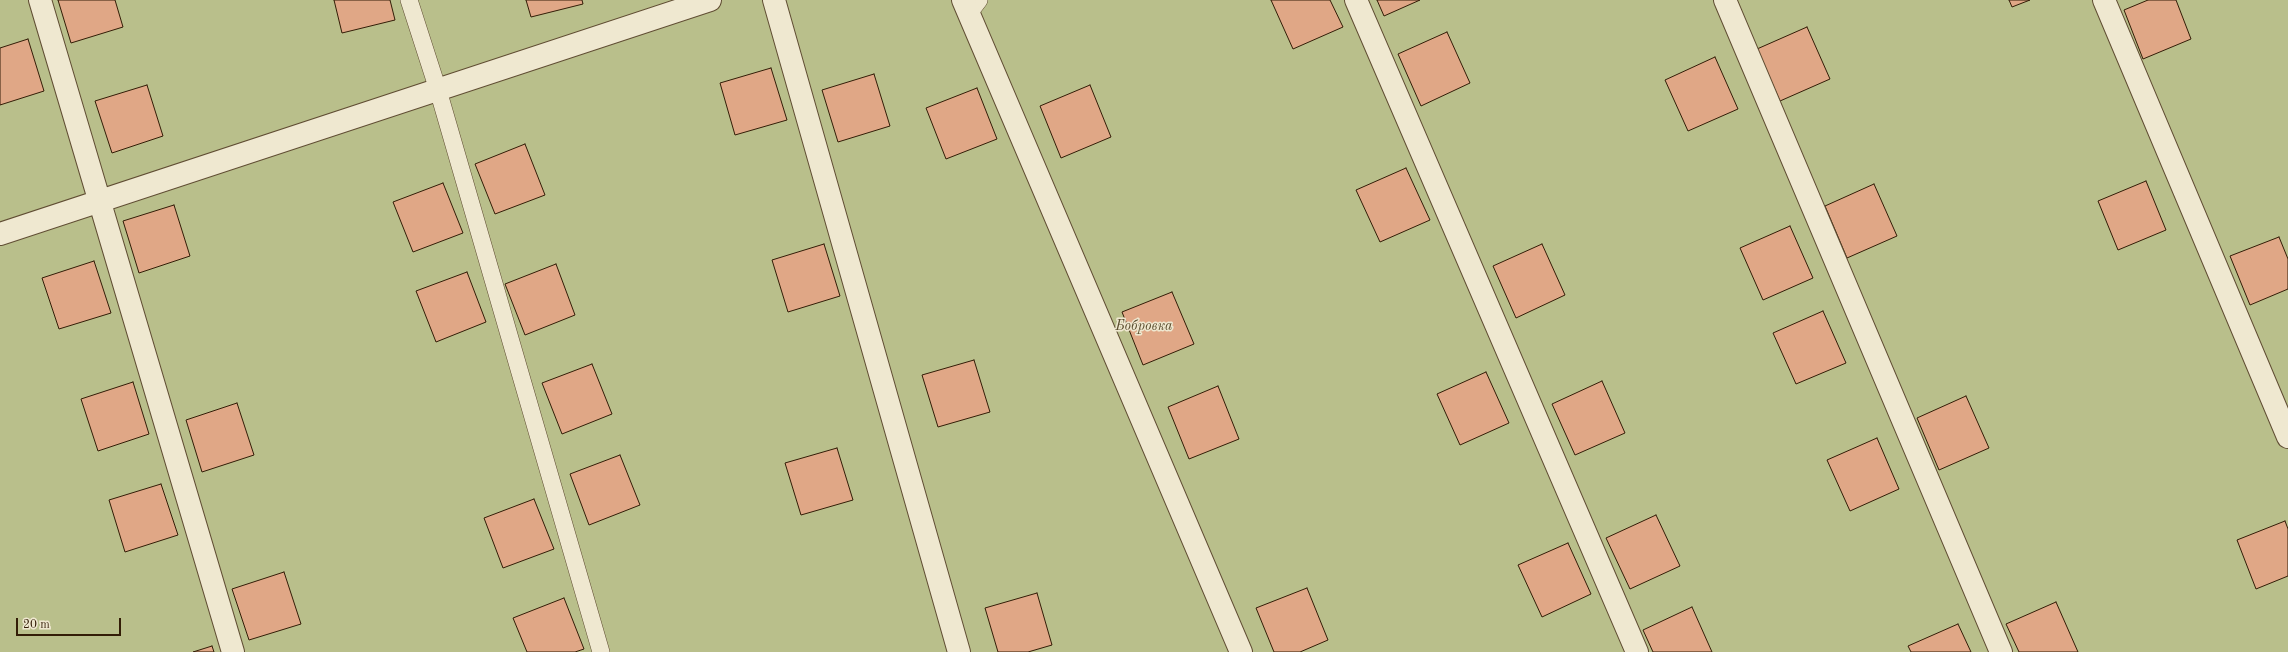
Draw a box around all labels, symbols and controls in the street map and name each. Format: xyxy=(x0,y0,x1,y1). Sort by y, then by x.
park label: Бобровка xyxy=(1115,318,1173,334)
scale bar xyxy=(18,610,123,636)
text: 20 m xyxy=(23,619,50,631)

